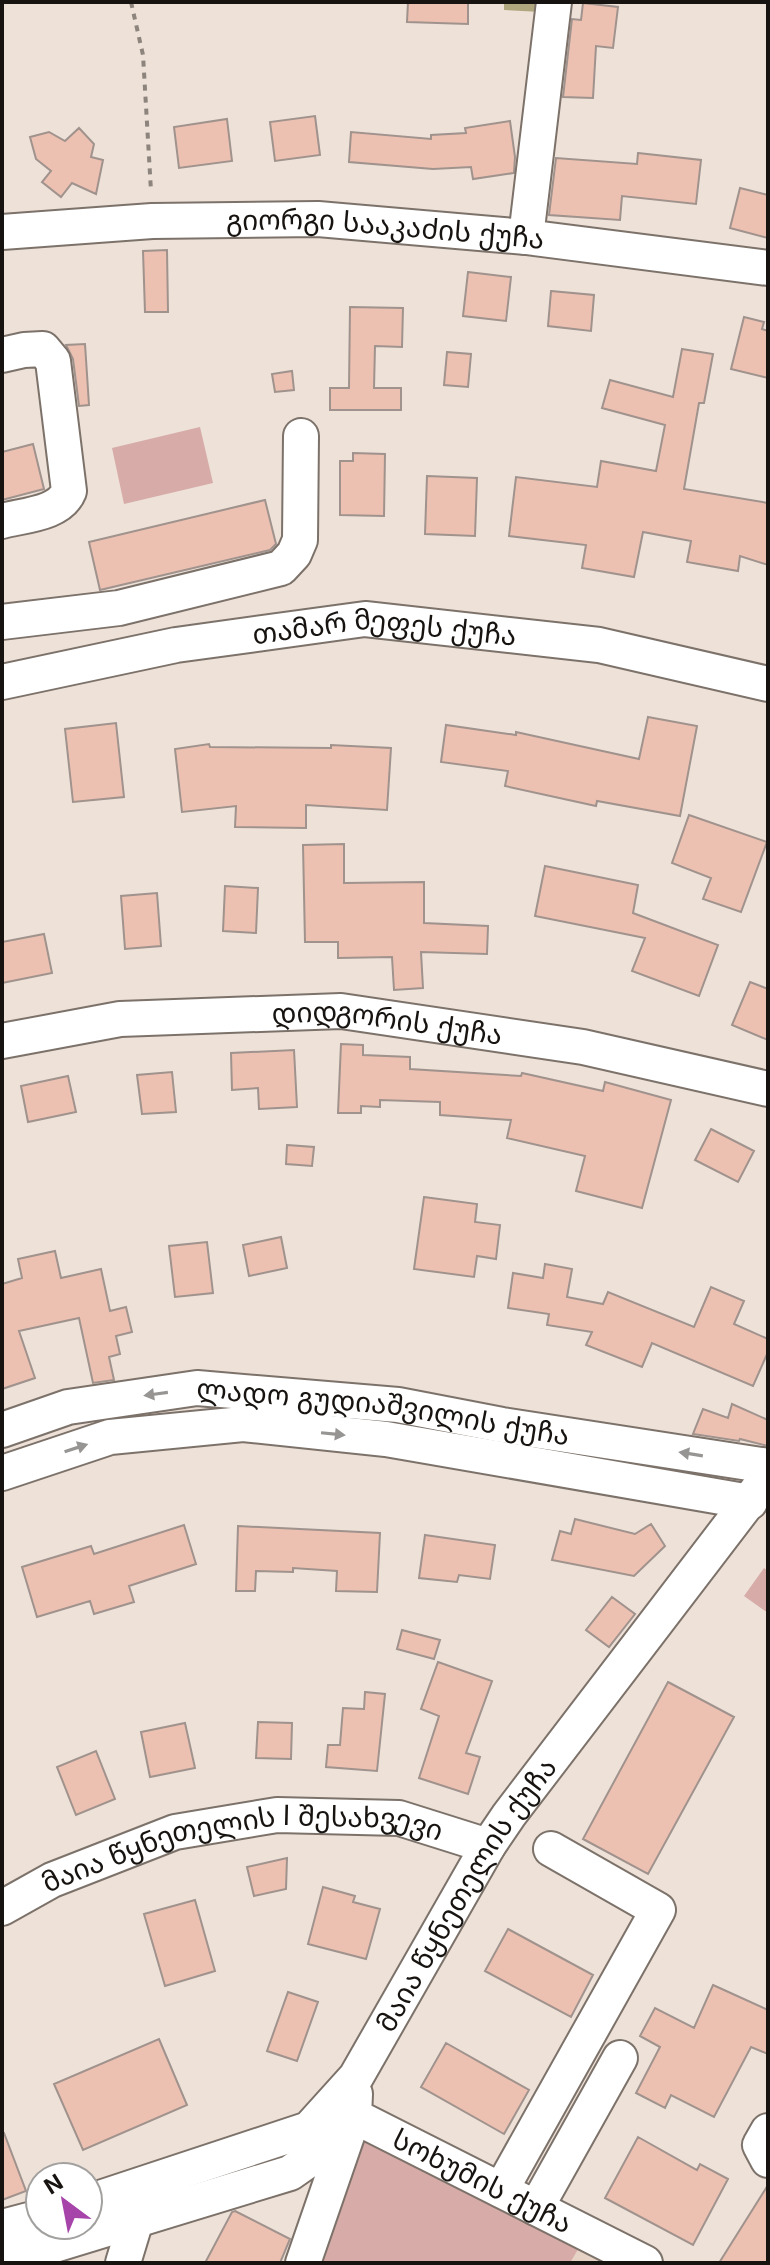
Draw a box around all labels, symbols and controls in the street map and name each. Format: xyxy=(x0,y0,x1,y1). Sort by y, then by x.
street label: გიორგი სააკაძის ქუჩა xyxy=(226,202,546,256)
street label: თამარ მეფეს ქუჩა xyxy=(250,601,518,653)
street label: დიდგორის ქუჩა xyxy=(271,994,505,1052)
street label: ლადო გუდიაშვილის ქუჩა xyxy=(195,1371,572,1452)
one-way arrow xyxy=(143,1388,168,1401)
one-way arrow xyxy=(321,1427,346,1440)
one-way arrow xyxy=(64,1442,88,1454)
one-way arrow xyxy=(678,1448,703,1460)
street label: მაია წყნეთელის ქუჩა xyxy=(369,1751,564,2038)
street label: მაია წყნეთელის I შესახვევი xyxy=(35,1798,447,1900)
street label: სოხუმის ქუჩა xyxy=(387,2121,578,2240)
north arrow xyxy=(24,2161,104,2241)
text: N xyxy=(39,2169,67,2200)

